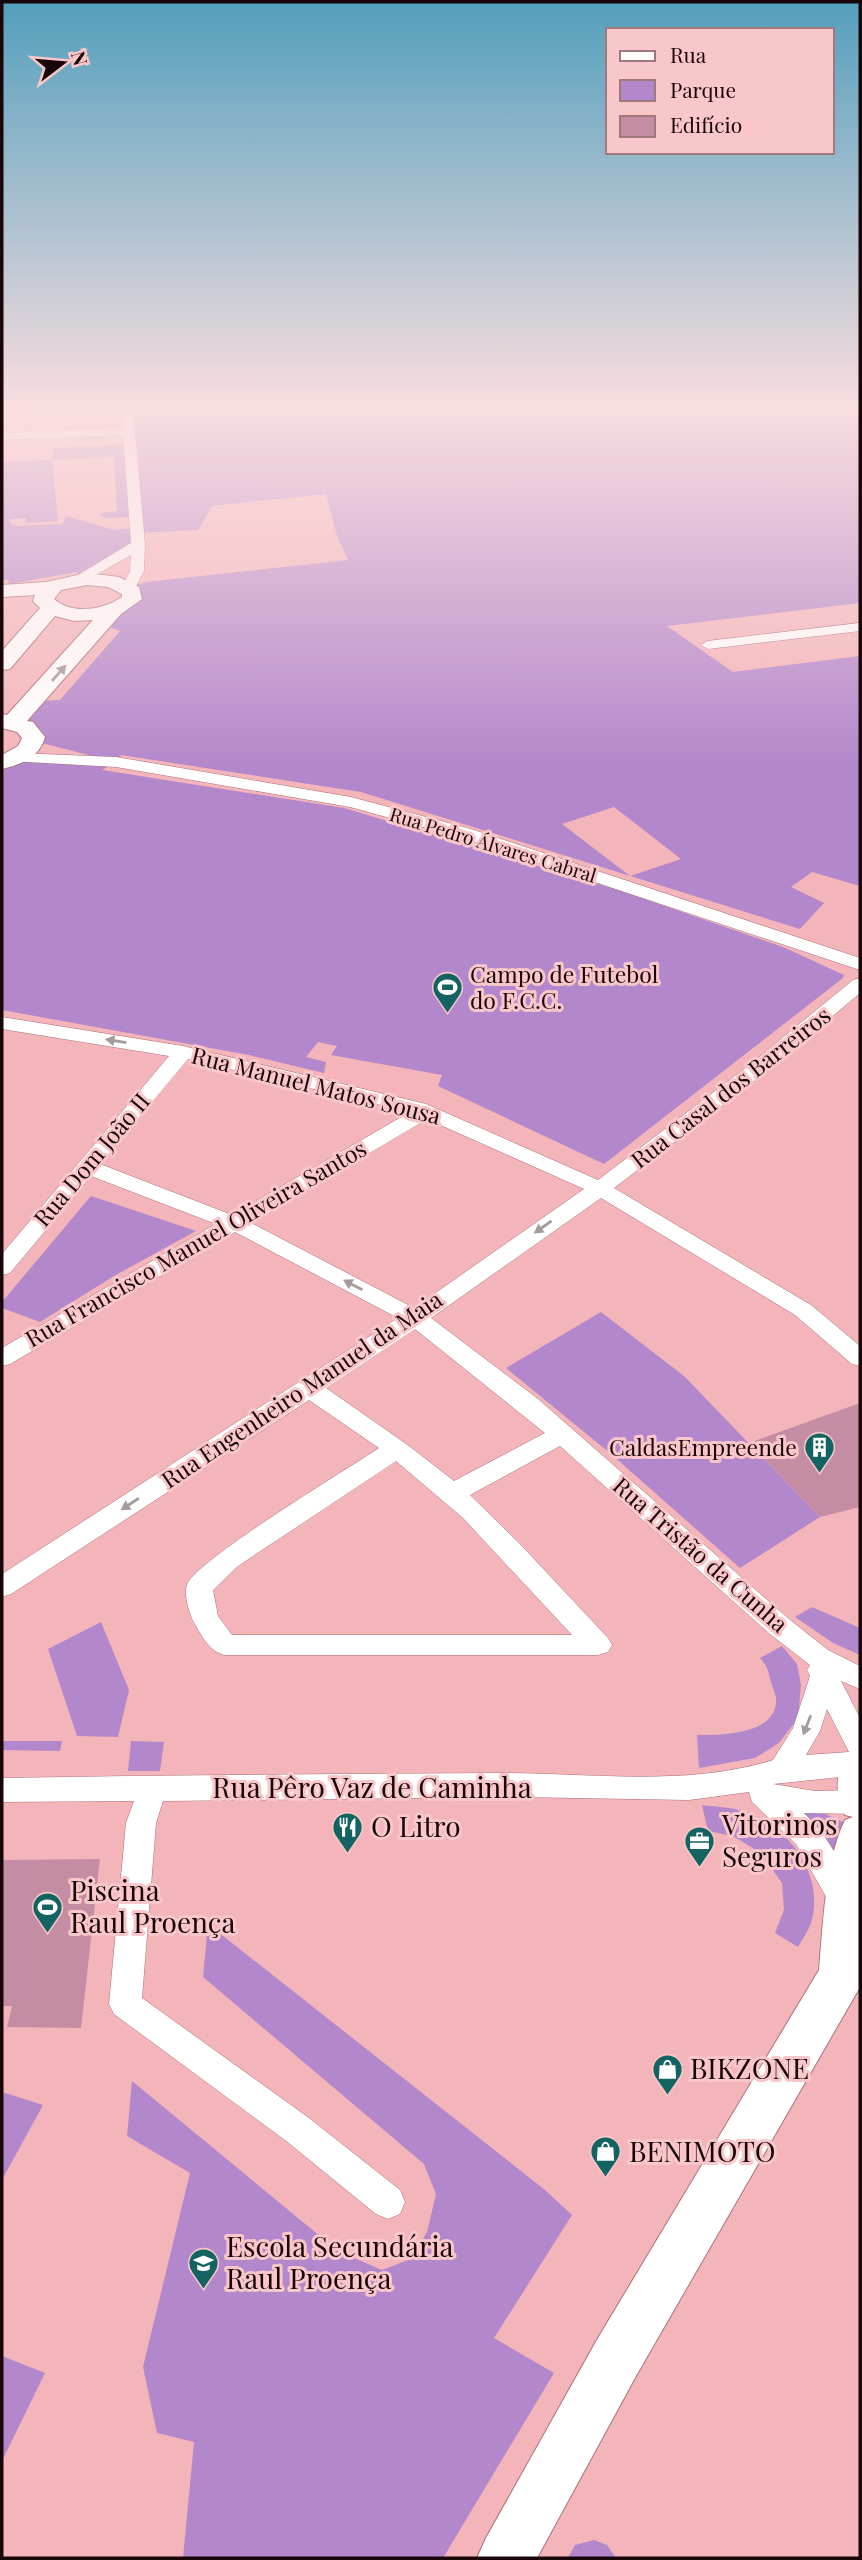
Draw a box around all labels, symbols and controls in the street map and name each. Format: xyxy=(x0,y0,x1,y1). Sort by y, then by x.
north arrow xyxy=(28,28,98,98)
legend xyxy=(606,28,834,154)
text: Rua xyxy=(670,40,707,68)
text: N xyxy=(66,48,95,68)
text: Parque xyxy=(670,75,736,103)
text: Edifício xyxy=(670,110,742,138)
one-way arrow xyxy=(51,664,67,682)
street label: Rua Pedro Álvares Cabral xyxy=(387,800,600,888)
place label: Campo de Futebol do F.C.C. xyxy=(470,958,659,1015)
sports icon: Campo de Futebol do F.C.C. xyxy=(430,971,464,1015)
street label: Rua Casal dos Barreiros xyxy=(624,999,836,1175)
one-way arrow xyxy=(105,1035,127,1046)
street label: Rua Manuel Matos Sousa xyxy=(188,1039,445,1131)
street label: Rua Dom João II xyxy=(26,1086,156,1232)
street label: Rua Francisco Manuel Oliveira Santos xyxy=(19,1132,371,1353)
one-way arrow xyxy=(534,1220,552,1234)
one-way arrow xyxy=(343,1280,363,1291)
street label: Rua Engenheiro Manuel da Maia xyxy=(155,1283,448,1494)
place label: CaldasEmpreende xyxy=(609,1431,797,1462)
building icon: CaldasEmpreende xyxy=(803,1431,837,1475)
street label: Rua Tristão da Cunha xyxy=(607,1469,795,1639)
one-way arrow xyxy=(121,1497,140,1510)
one-way arrow xyxy=(802,1715,813,1736)
street label: Rua Pêro Vaz de Caminha xyxy=(212,1768,532,1805)
place label: Vitorinos Seguros xyxy=(721,1805,838,1874)
place label: O Litro xyxy=(371,1807,461,1844)
restaurant icon: O Litro xyxy=(331,1810,365,1854)
office icon: Vitorinos Seguros xyxy=(682,1824,716,1868)
place label: Piscina Raul Proença xyxy=(70,1871,235,1940)
sports icon: Piscina Raul Proença xyxy=(30,1890,64,1934)
place label: BIKZONE xyxy=(690,2049,809,2086)
shop icon: BIKZONE xyxy=(650,2052,684,2096)
place label: BENIMOTO xyxy=(629,2132,776,2169)
shop icon: BENIMOTO xyxy=(589,2135,623,2179)
place label: Escola Secundária Raul Proença xyxy=(226,2227,454,2296)
school or university icon: Escola Secundária Raul Proença xyxy=(186,2246,220,2290)

